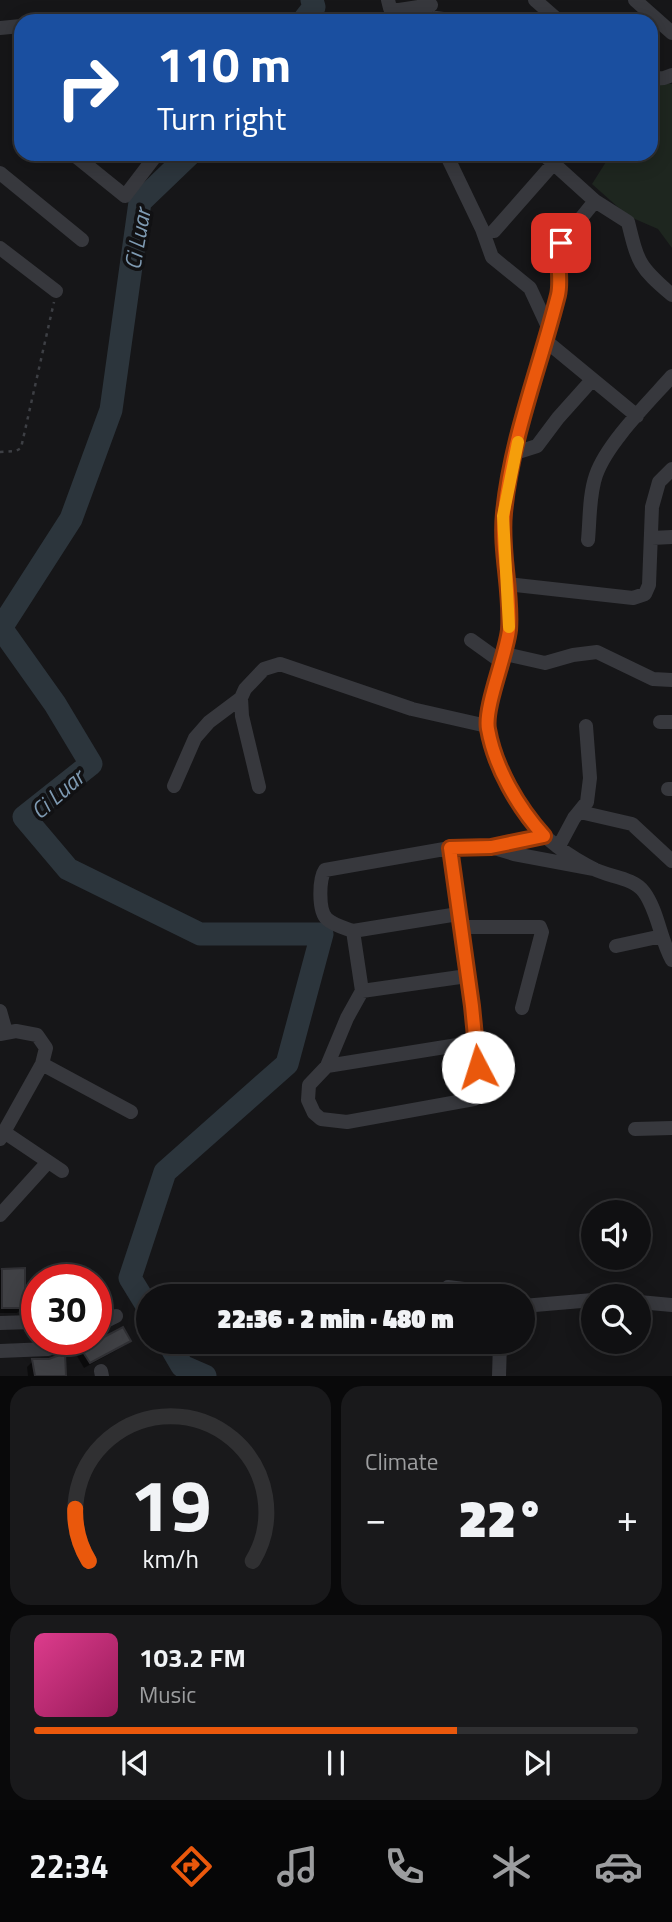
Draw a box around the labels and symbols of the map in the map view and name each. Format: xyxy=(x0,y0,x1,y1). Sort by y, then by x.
water label: Ci Luar xyxy=(114,203,160,272)
pin xyxy=(531,213,591,273)
water label: Ci Luar xyxy=(22,759,94,827)
position arrow xyxy=(441,1030,515,1104)
speed limit sign: 30 xyxy=(21,1264,112,1355)

